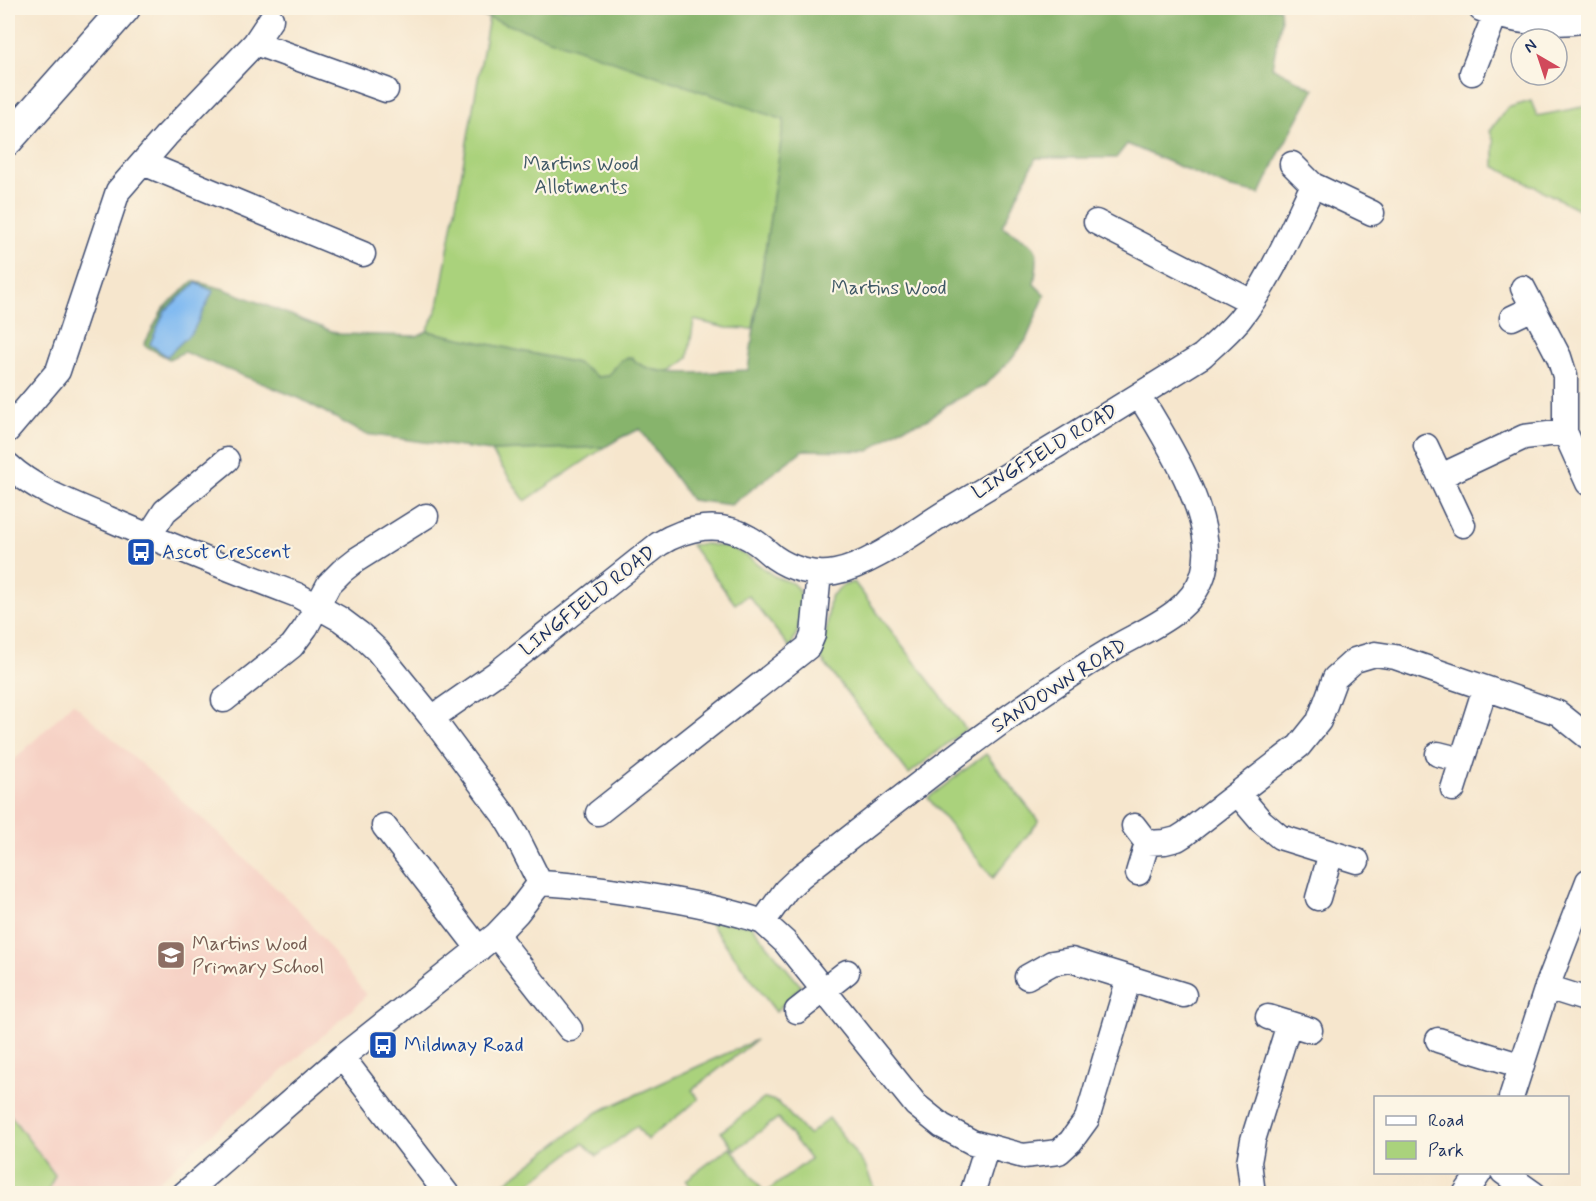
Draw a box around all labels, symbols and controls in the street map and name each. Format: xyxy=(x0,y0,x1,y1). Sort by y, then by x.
north arrow xyxy=(1509,27,1569,87)
text: N xyxy=(1520,35,1541,58)
park label: Martins Wood Allotments xyxy=(523,151,639,201)
park label: Martins Wood xyxy=(831,275,947,302)
street label: LINGFIELD ROAD xyxy=(967,398,1123,506)
bus stop icon: Ascot Crescent xyxy=(125,536,157,568)
place label: Ascot Crescent xyxy=(162,539,291,566)
street label: LINGFIELD ROAD xyxy=(515,539,661,663)
street label: SANDOWN ROAD xyxy=(986,632,1132,740)
place label: Martins Wood Primary School xyxy=(192,931,324,981)
school or university icon: Martins Wood Primary School xyxy=(155,939,187,971)
bus stop icon: Mildmay Road xyxy=(367,1029,399,1061)
place label: Mildmay Road xyxy=(404,1032,524,1059)
legend xyxy=(1374,1096,1569,1174)
text: Road xyxy=(1428,1109,1464,1133)
text: Park xyxy=(1428,1139,1464,1163)

